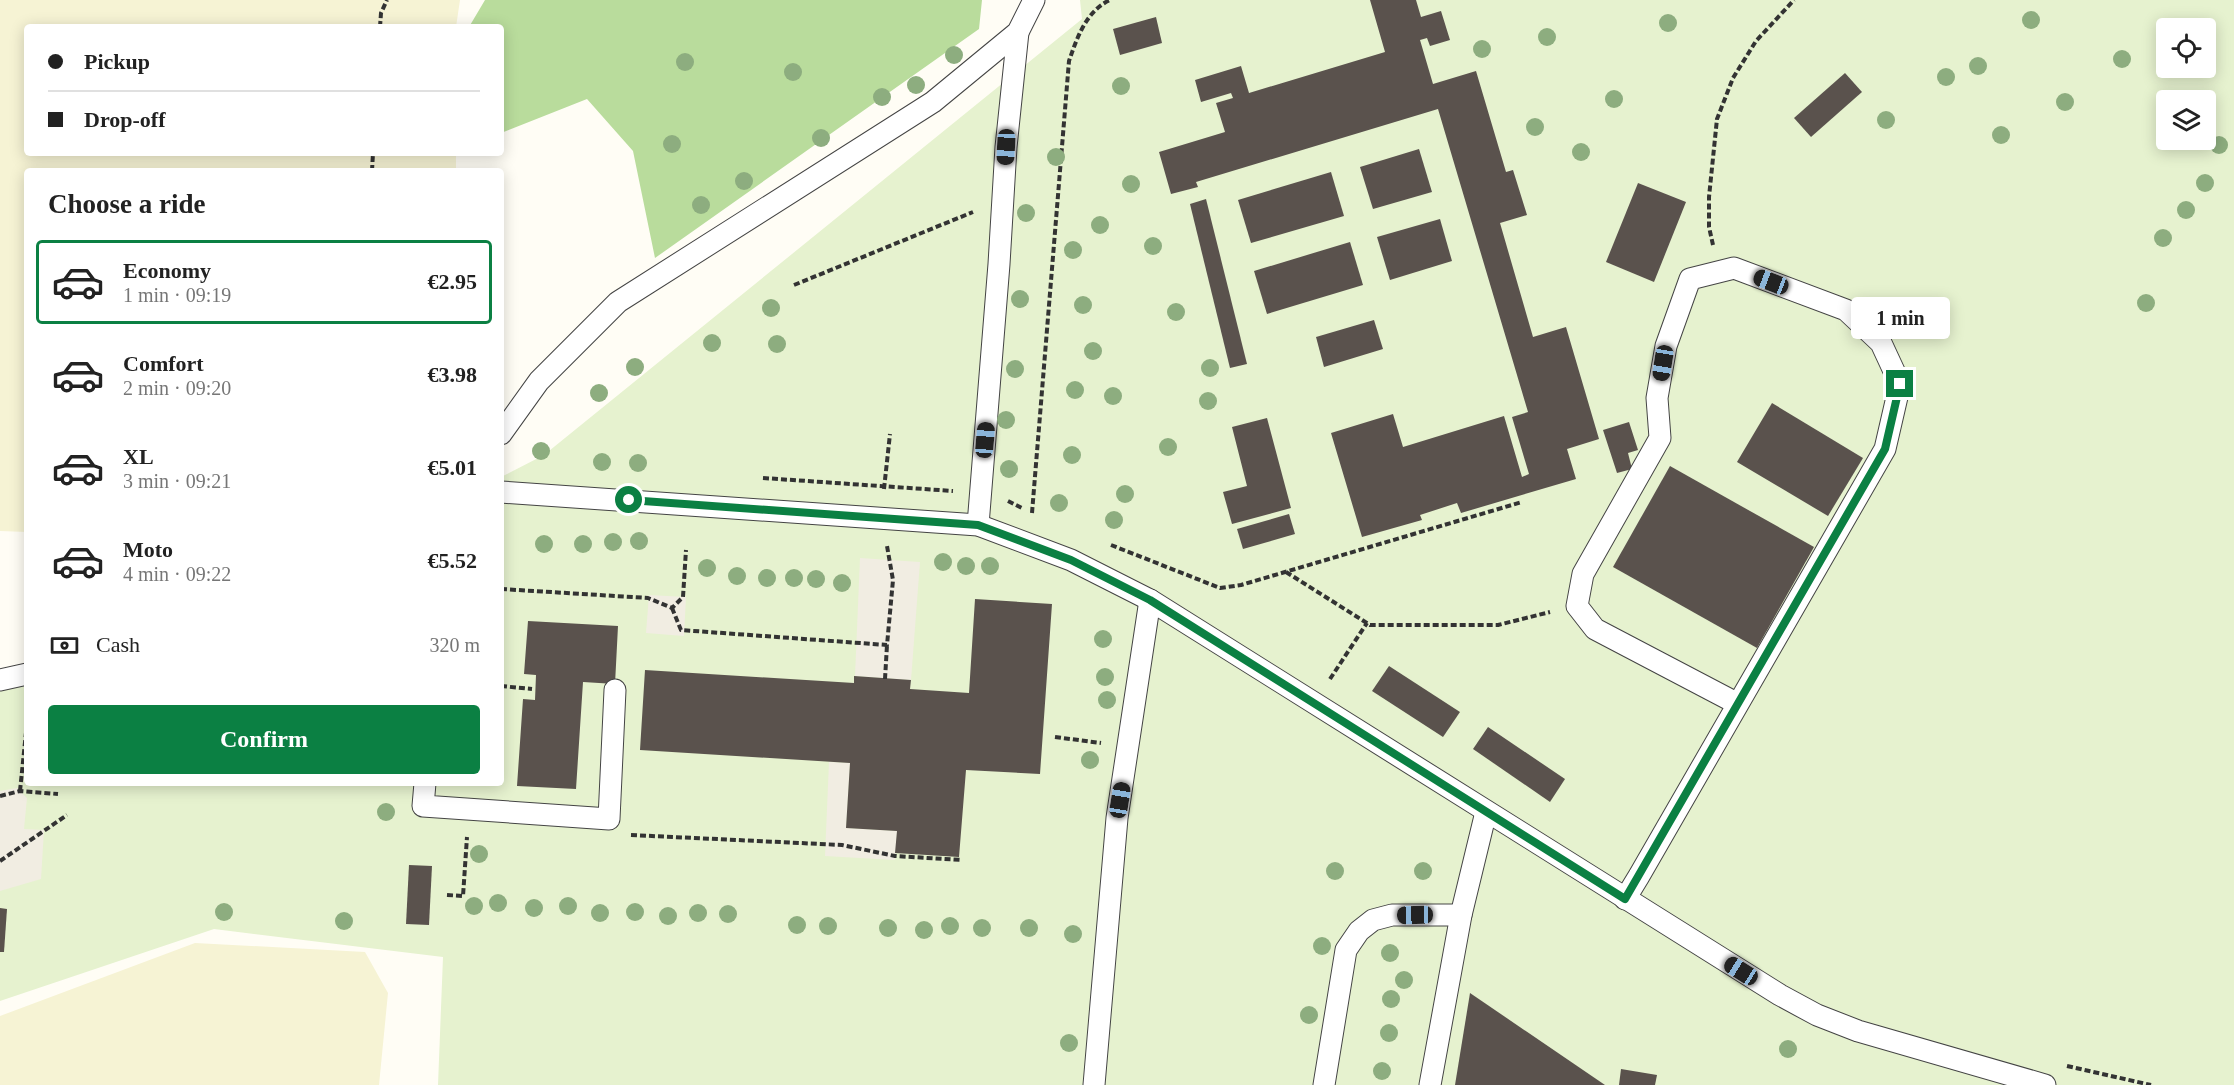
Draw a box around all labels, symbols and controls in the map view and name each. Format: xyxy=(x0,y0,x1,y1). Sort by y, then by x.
map controls xyxy=(2156,18,2216,150)
button: locate xyxy=(2156,18,2216,78)
text: Pickup xyxy=(84,49,150,74)
button: layers xyxy=(2156,90,2216,150)
text: Drop-off xyxy=(84,107,165,132)
car xyxy=(996,129,1016,165)
text: Choose a ride xyxy=(48,189,206,219)
icon: car xyxy=(51,255,105,309)
text: Economy xyxy=(123,258,211,283)
car xyxy=(1751,267,1791,297)
text: €2.95 xyxy=(428,269,477,294)
text: 1 min · 09:19 xyxy=(123,284,231,306)
callout: 1 min xyxy=(1850,297,1950,339)
text: 1 min xyxy=(1876,307,1925,329)
car xyxy=(1651,344,1675,382)
icon: car xyxy=(51,348,105,402)
text: Comfort xyxy=(123,351,204,376)
text: €3.98 xyxy=(428,362,477,387)
route end xyxy=(1886,370,1913,397)
text: 2 min · 09:20 xyxy=(123,377,231,399)
car xyxy=(974,421,996,459)
icon: car xyxy=(51,441,105,495)
text: XL xyxy=(123,444,154,469)
text: €5.01 xyxy=(428,455,477,480)
text: 3 min · 09:21 xyxy=(123,470,231,492)
route start xyxy=(615,486,642,513)
icon: car xyxy=(51,534,105,588)
text: Moto xyxy=(123,537,173,562)
text: €5.52 xyxy=(428,548,477,573)
text: 4 min · 09:22 xyxy=(123,563,231,585)
icon: cash xyxy=(48,629,81,662)
text: Cash xyxy=(96,632,140,657)
text: 320 m xyxy=(429,634,480,656)
button: Confirm xyxy=(48,705,480,774)
car xyxy=(1108,781,1132,819)
car xyxy=(1397,906,1433,924)
car xyxy=(1721,954,1761,988)

